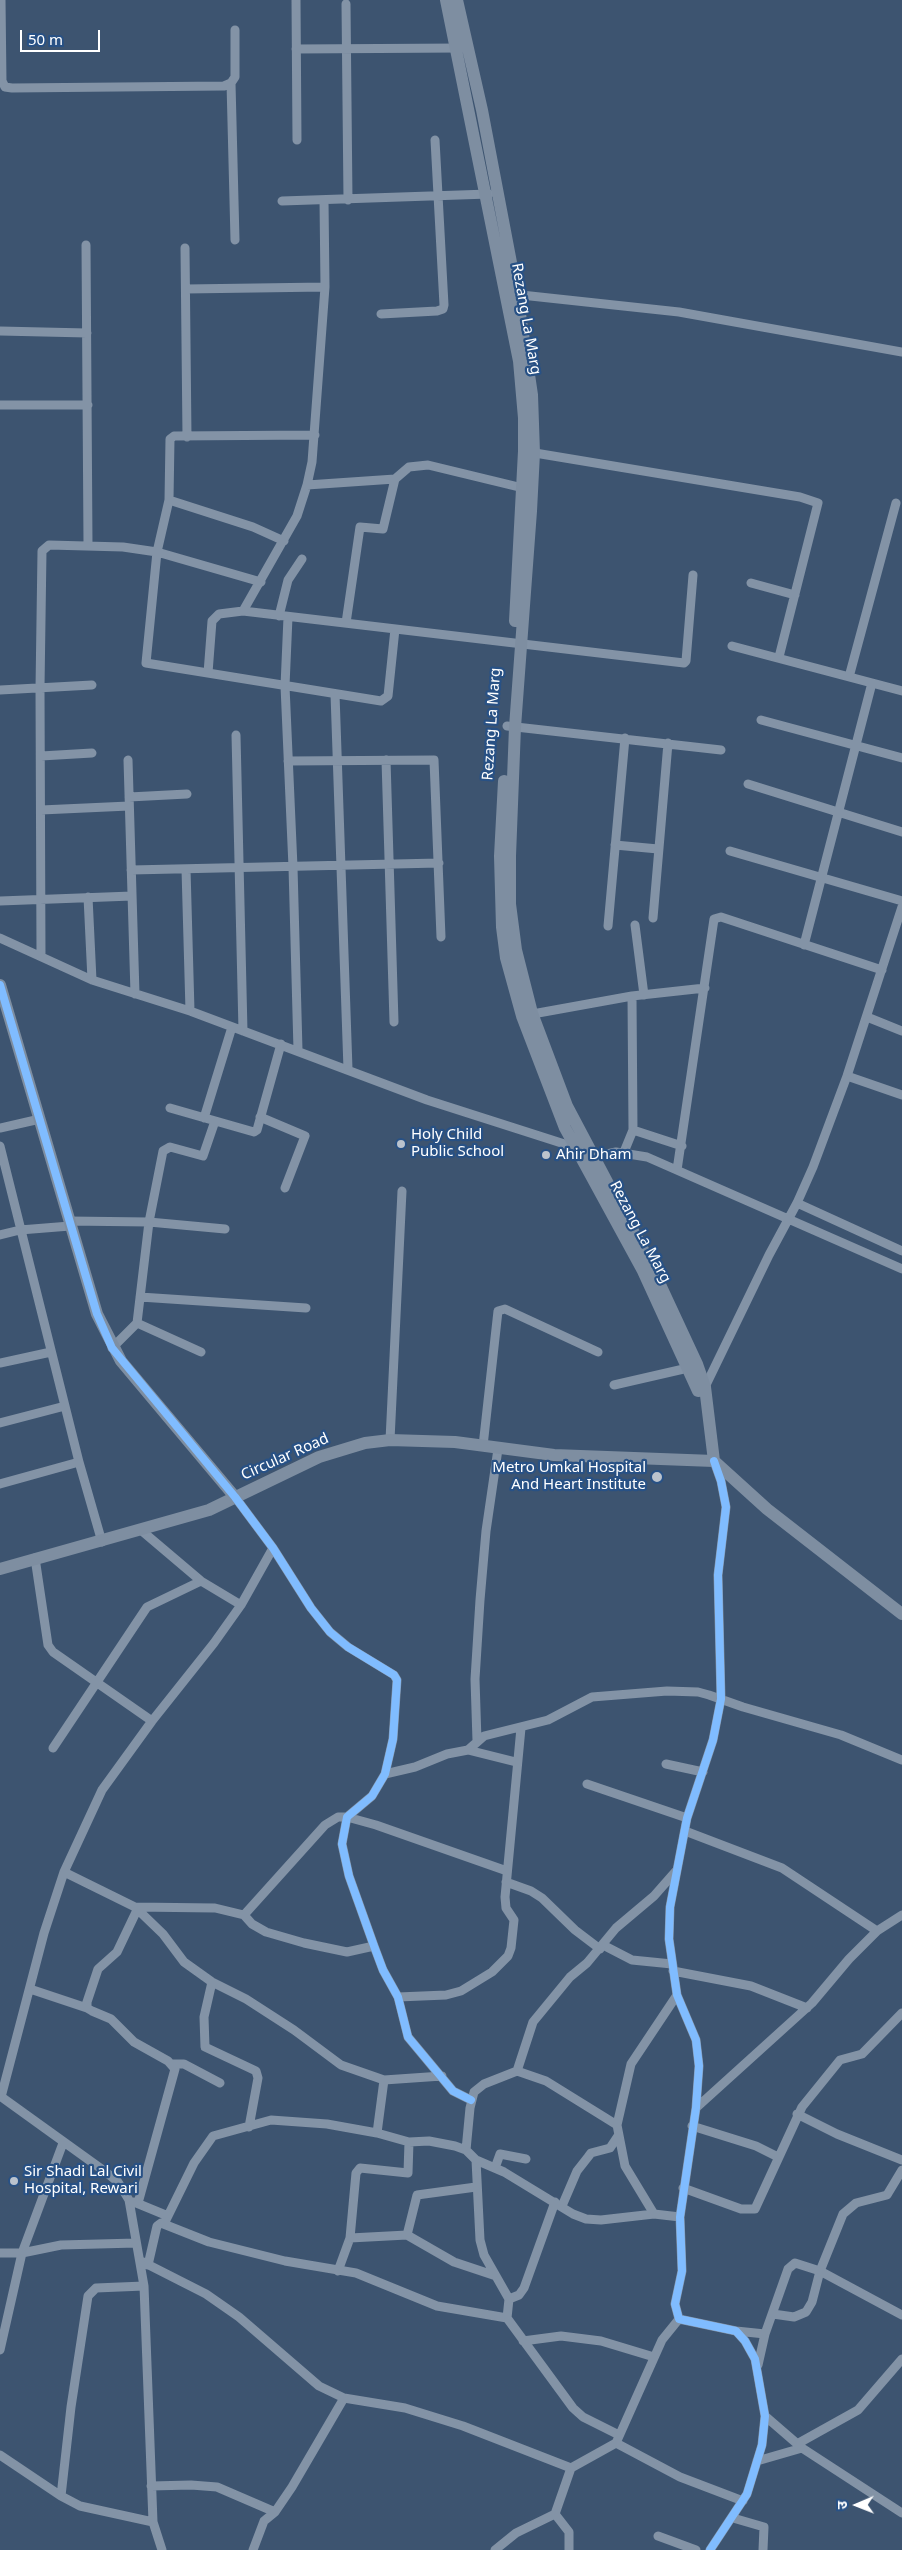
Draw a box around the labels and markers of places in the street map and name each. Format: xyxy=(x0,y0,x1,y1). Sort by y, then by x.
place label: Holy Child Public School xyxy=(411,1126,504,1161)
marker: Holy Child Public School xyxy=(395,1138,407,1150)
place label: Ahir Dham xyxy=(556,1146,631,1164)
marker: Ahir Dham xyxy=(540,1149,552,1161)
place label: Metro Umkal Hospital And Heart Institute xyxy=(492,1459,646,1494)
marker: Metro Umkal Hospital And Heart Institute xyxy=(650,1470,664,1484)
place label: Sir Shadi Lal Civil Hospital, Rewari xyxy=(24,2163,142,2198)
marker: Sir Shadi Lal Civil Hospital, Rewari xyxy=(8,2175,20,2187)

